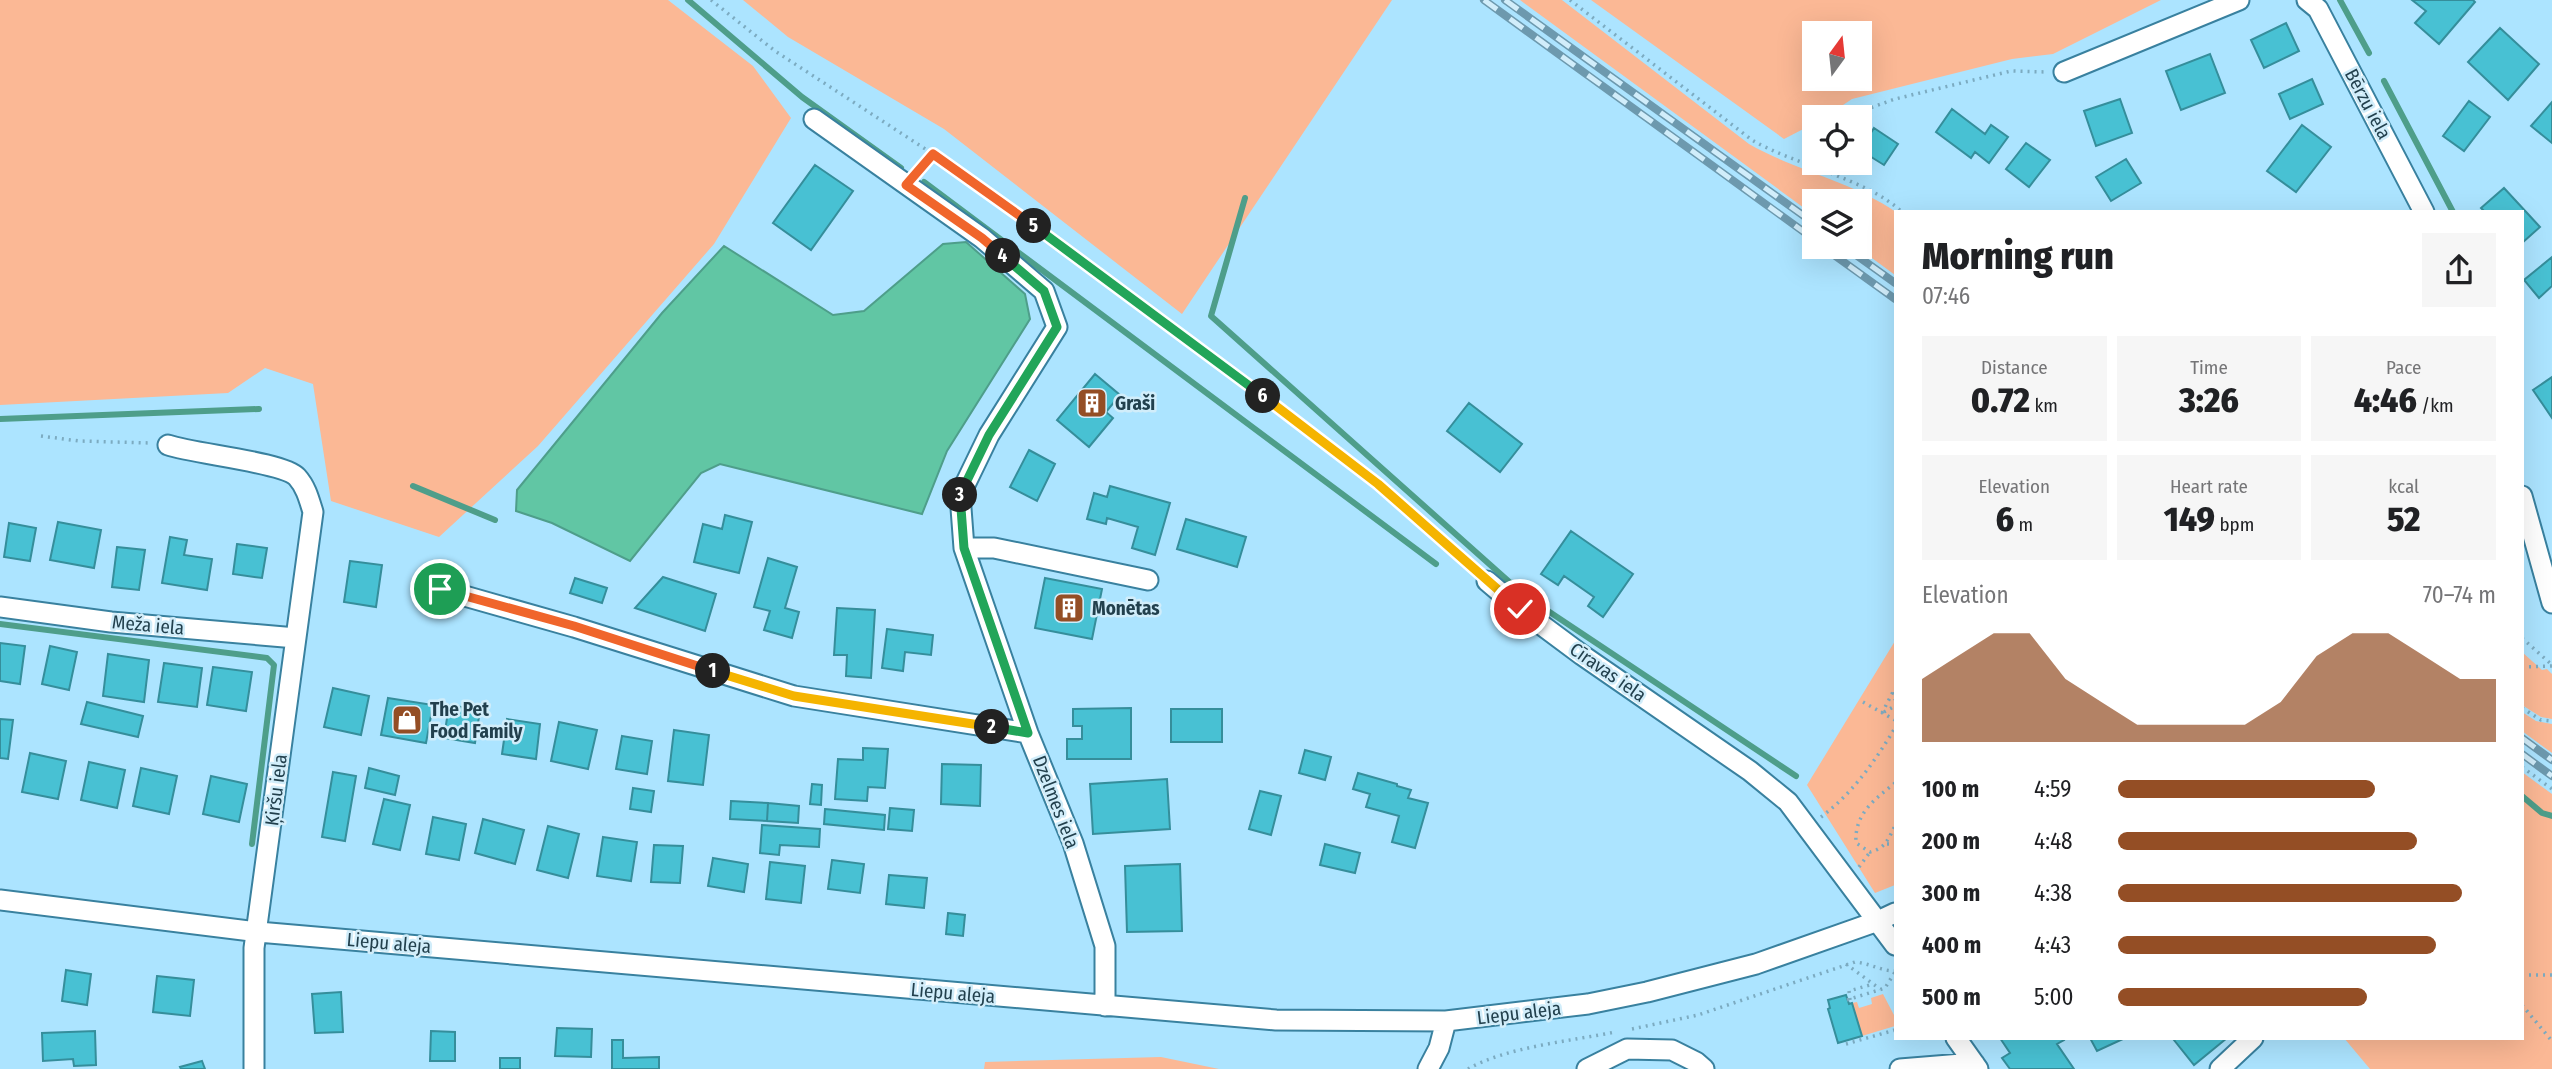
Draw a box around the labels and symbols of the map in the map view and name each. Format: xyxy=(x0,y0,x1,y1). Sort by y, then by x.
north arrow xyxy=(1802,21,1872,91)
street label: Bērzu iela xyxy=(2340,65,2396,143)
pin: 5 xyxy=(1016,208,1052,244)
pin: 4 xyxy=(986,238,1020,274)
pin: 6 xyxy=(1246,378,1280,414)
building icon: Graši xyxy=(1075,386,1109,420)
place label: Graši xyxy=(1115,392,1155,415)
pin: 3 xyxy=(942,477,978,512)
pin xyxy=(410,559,470,619)
pin xyxy=(1490,579,1550,639)
building icon: Monētas xyxy=(1052,591,1086,625)
place label: Monētas xyxy=(1092,597,1160,620)
street label: Meža iela xyxy=(111,610,185,640)
street label: Cīravas iela xyxy=(1565,637,1651,707)
pin: 1 xyxy=(696,654,730,688)
place label: The Pet Food Family xyxy=(430,698,523,743)
shop icon: The Pet Food Family xyxy=(390,703,424,737)
pin: 2 xyxy=(974,710,1010,744)
street label: Dzelmes iela xyxy=(1028,752,1084,852)
street label: Ķiršu iela xyxy=(260,753,292,827)
street label: Liepu aleja xyxy=(346,928,432,958)
street label: Liepu aleja xyxy=(910,978,996,1008)
street label: Liepu aleja xyxy=(1476,996,1562,1030)

